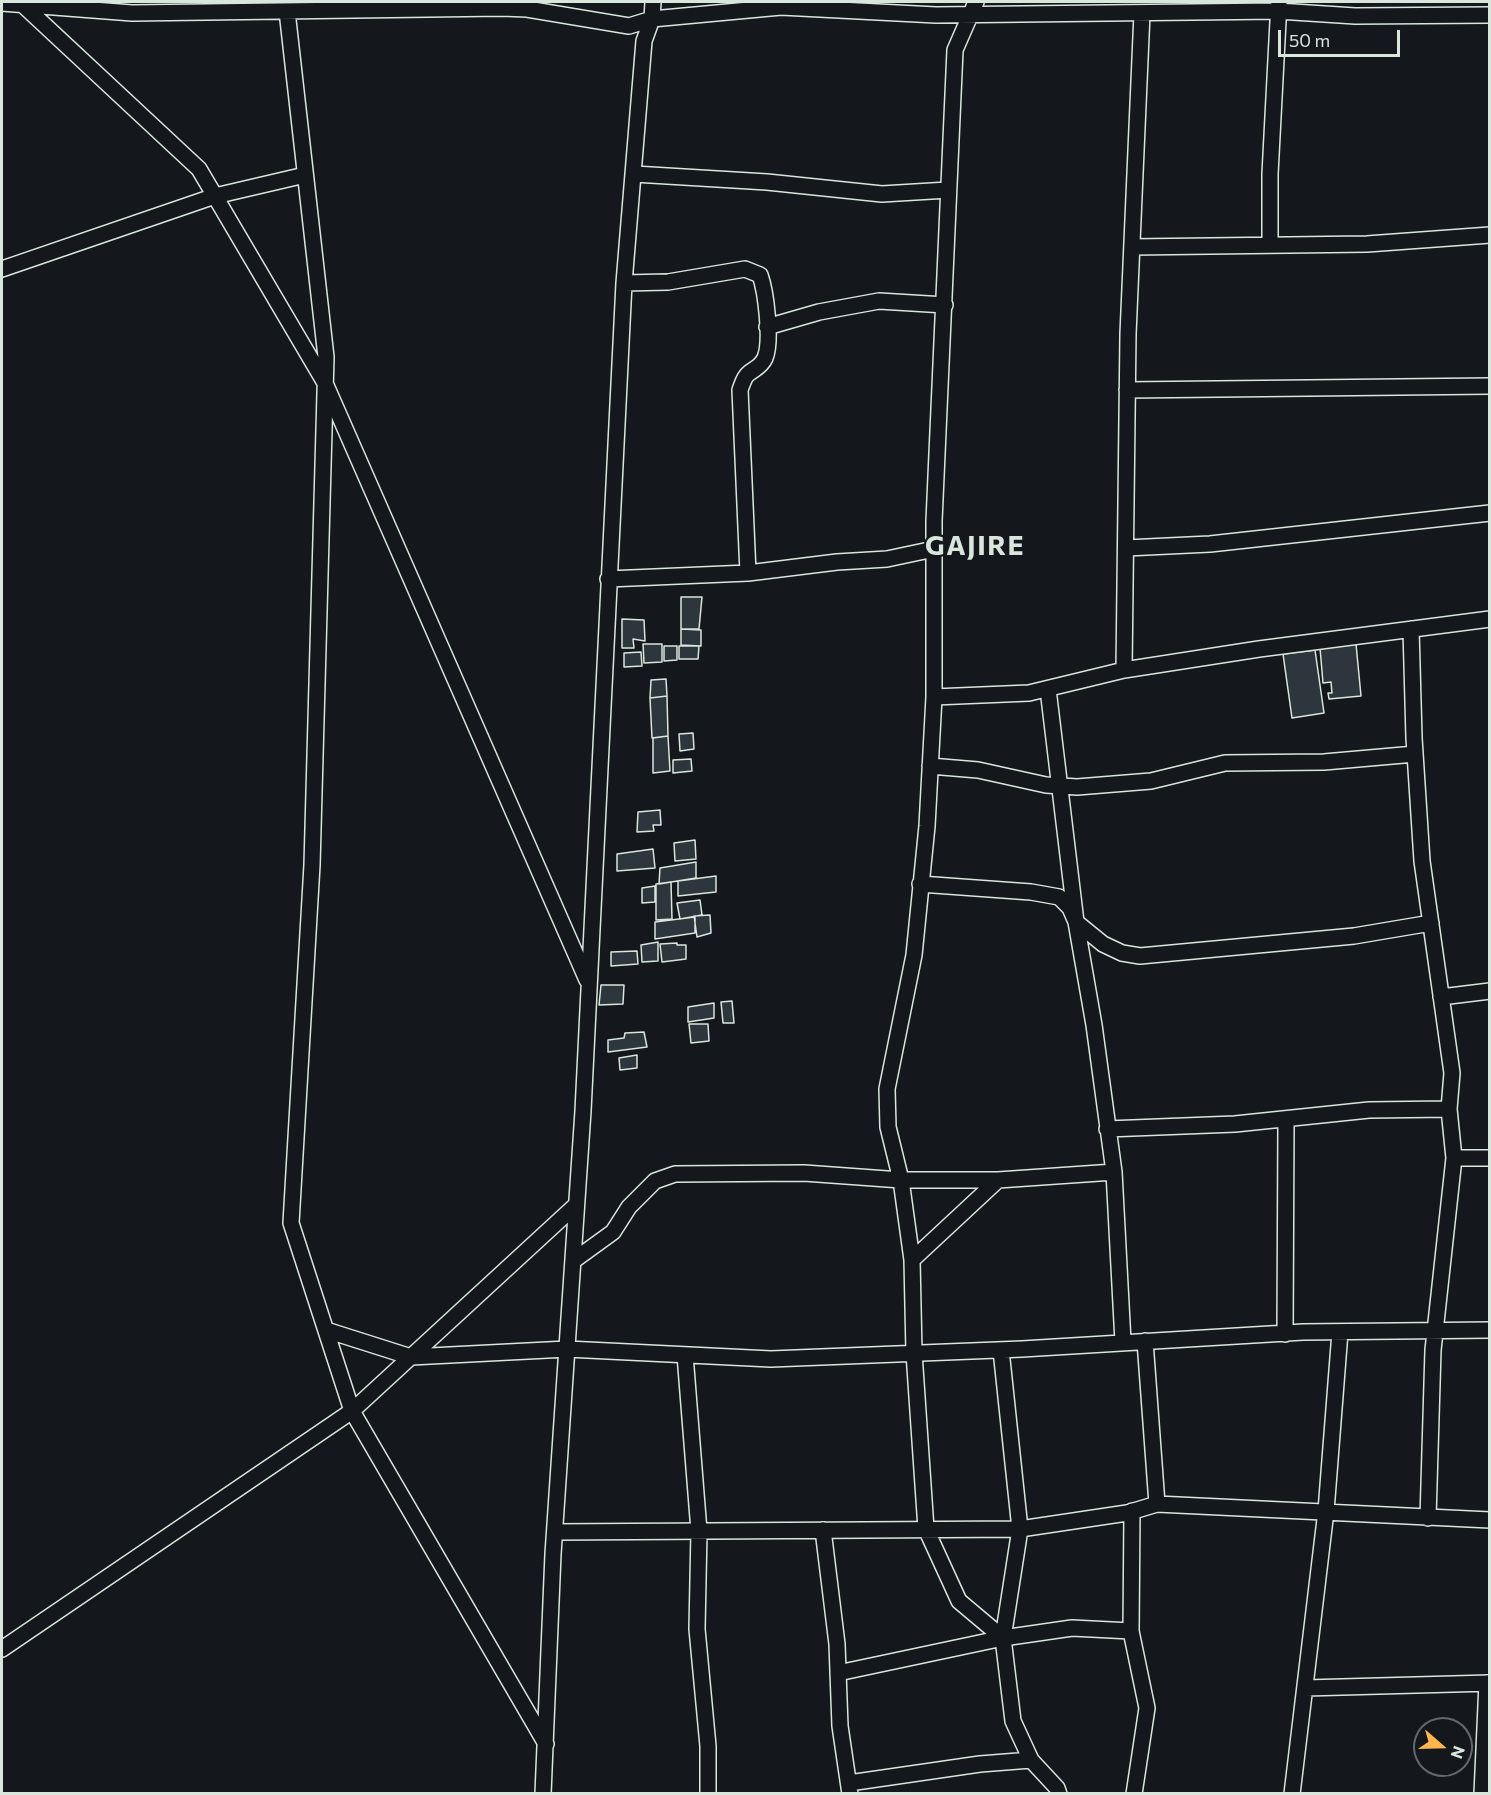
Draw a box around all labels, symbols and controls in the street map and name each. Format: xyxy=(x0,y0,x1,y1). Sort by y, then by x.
scale bar xyxy=(1281,18,1402,56)
text: 50 m xyxy=(1289,29,1330,51)
district label: GAJIRE xyxy=(925,530,1025,562)
north arrow xyxy=(1413,1717,1473,1777)
text: N xyxy=(1448,1744,1469,1762)

